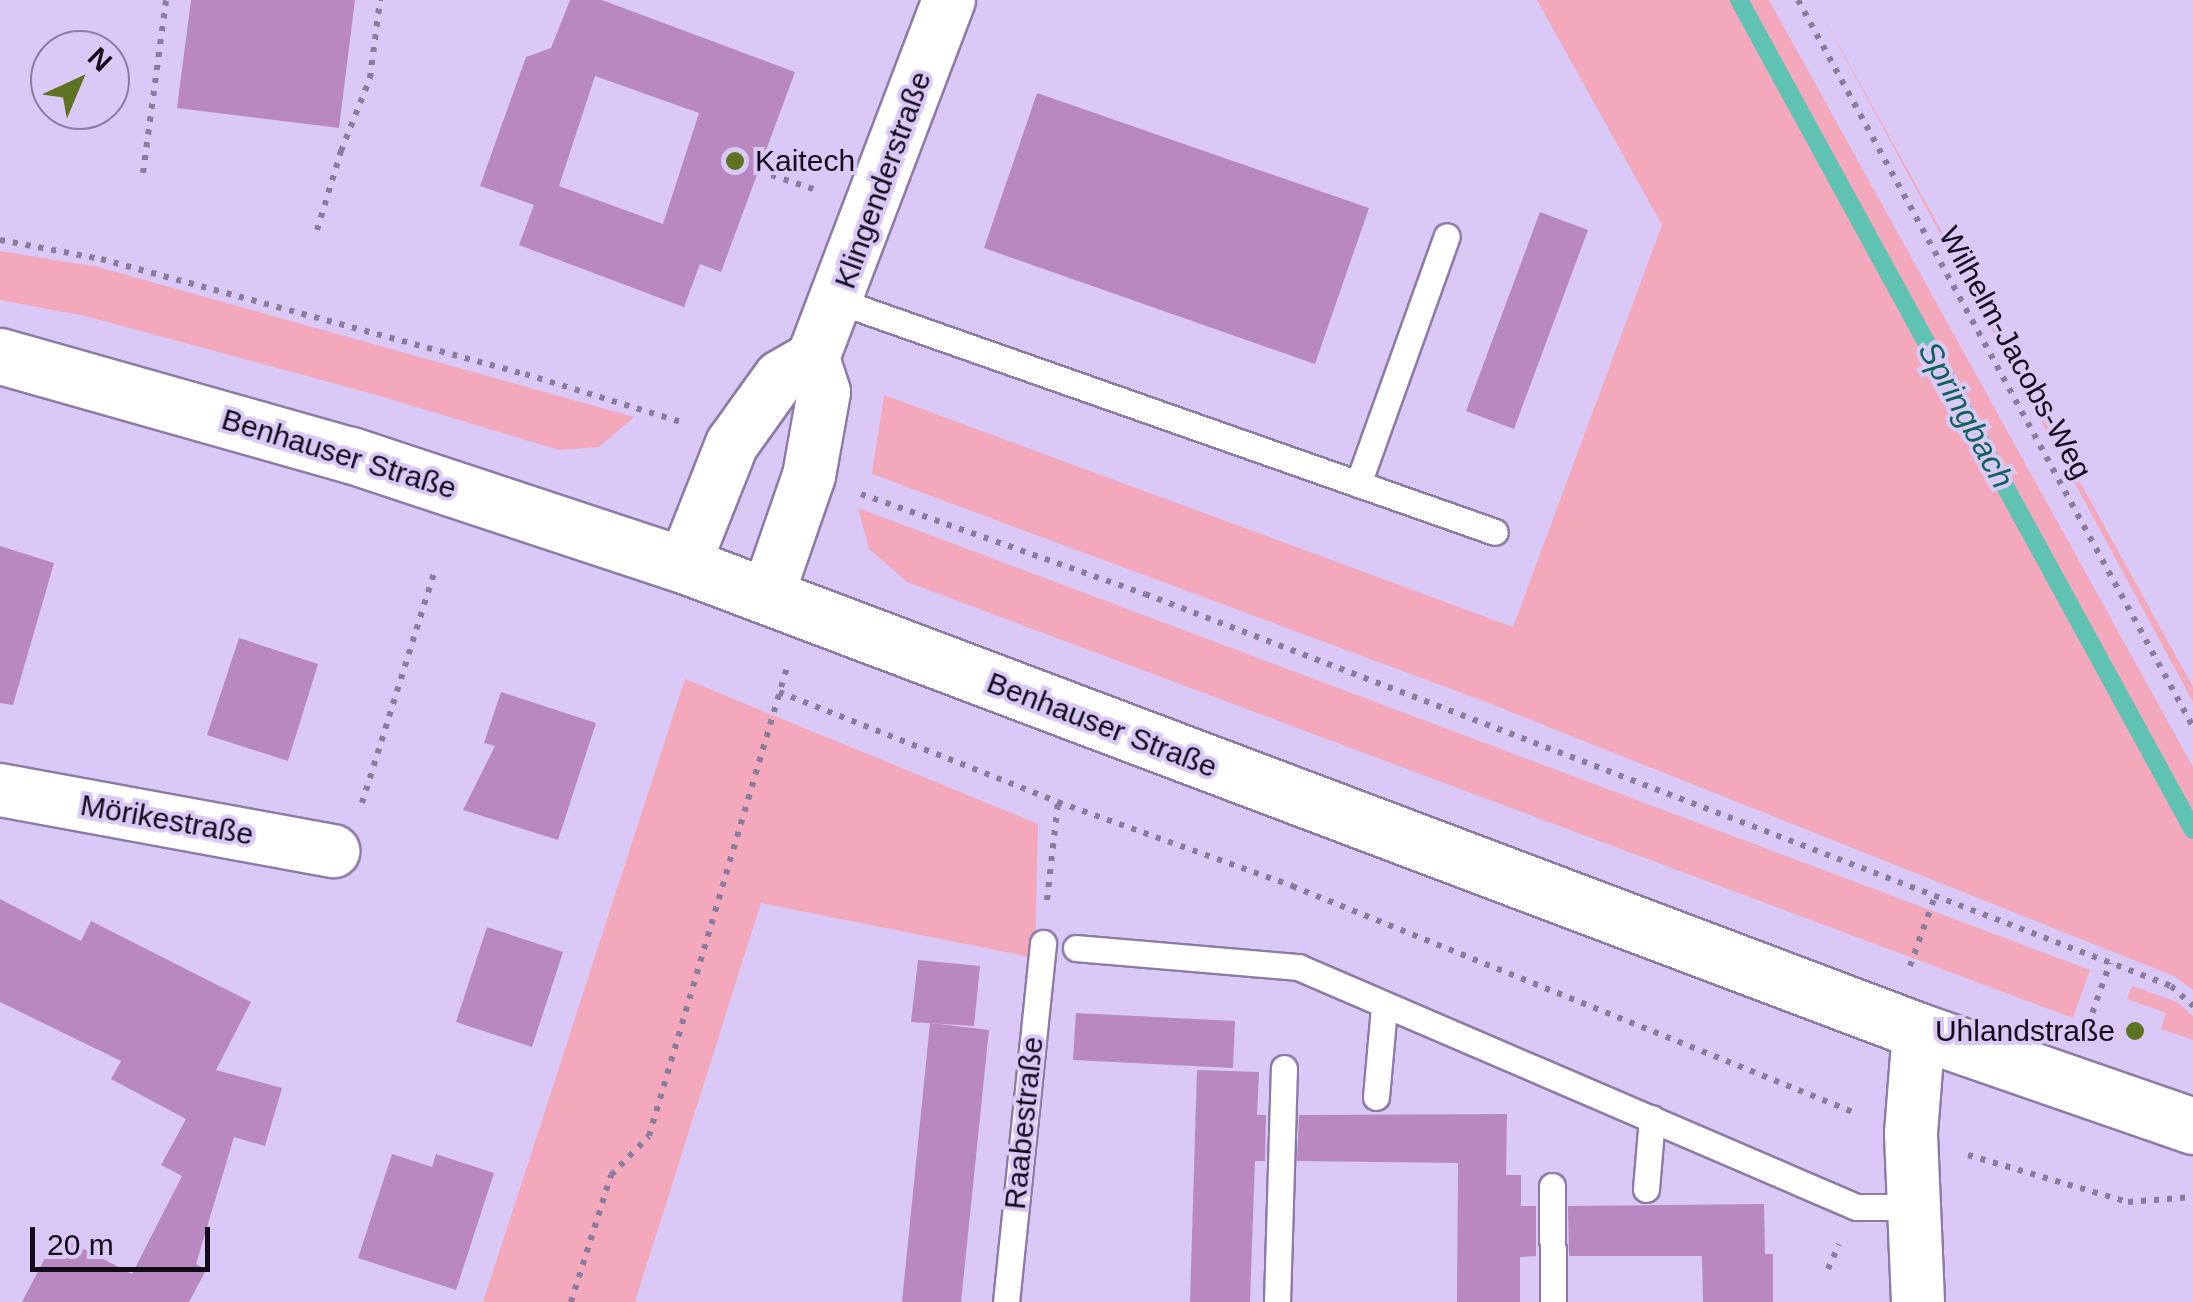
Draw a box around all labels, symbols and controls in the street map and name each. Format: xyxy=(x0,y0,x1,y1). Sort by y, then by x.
north arrow xyxy=(30,30,130,130)
text: N xyxy=(82,41,118,78)
street label: Klingenderstraße xyxy=(827,67,939,293)
place label: Kaitech xyxy=(755,143,855,179)
marker: Kaitech xyxy=(724,150,746,172)
street label: Wilhelm-Jacobs-Weg xyxy=(1931,221,2099,485)
water label: Springbach xyxy=(1910,335,2022,495)
street label: Benhauser Straße xyxy=(217,401,461,507)
street label: Benhauser Straße xyxy=(982,665,1222,785)
street label: Mörikestraße xyxy=(78,787,256,853)
place label: Uhlandstraße xyxy=(1935,1013,2115,1049)
marker: Uhlandstraße xyxy=(2124,1020,2146,1042)
street label: Raabestraße xyxy=(997,1035,1051,1211)
scale bar xyxy=(35,1207,215,1269)
text: 20 m xyxy=(47,1228,114,1261)

